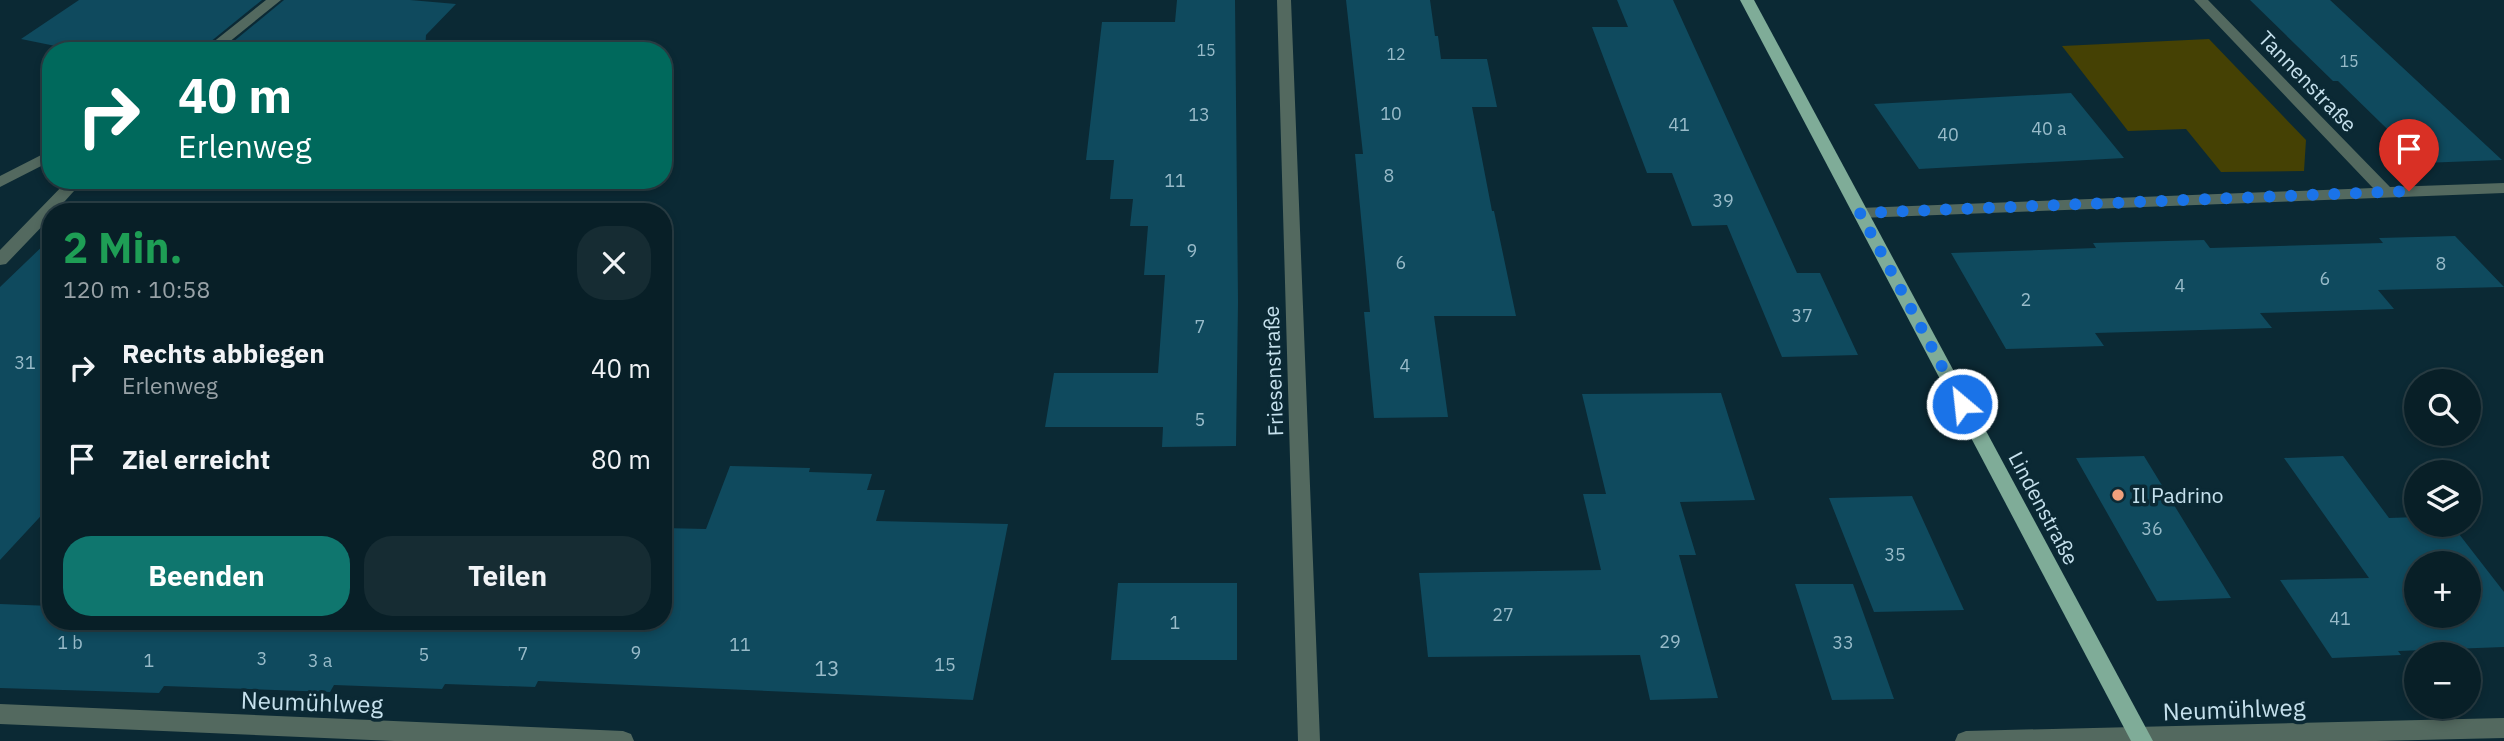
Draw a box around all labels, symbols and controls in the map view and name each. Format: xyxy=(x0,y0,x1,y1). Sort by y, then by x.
street label: Tannenstraße xyxy=(2253,24,2363,138)
house number: 15 xyxy=(1196,40,1216,60)
house number: 12 xyxy=(1386,44,1406,64)
house number: 15 xyxy=(2339,51,2359,71)
text: 40 m xyxy=(178,63,292,126)
icon: right xyxy=(63,70,154,161)
house number: 10 xyxy=(1380,102,1402,125)
house number: 13 xyxy=(1188,103,1210,126)
house number: 41 xyxy=(1668,113,1690,136)
house number: 40 a xyxy=(2031,117,2067,140)
pin xyxy=(2379,119,2439,191)
house number: 40 xyxy=(1937,123,1959,146)
text: Erlenweg xyxy=(178,125,312,167)
icon: arrive xyxy=(2390,130,2428,168)
house number: 8 xyxy=(1384,164,1394,187)
house number: 11 xyxy=(1164,169,1186,192)
house number: 39 xyxy=(1712,189,1734,212)
text: 2 Min. xyxy=(63,220,183,275)
button: close xyxy=(577,226,651,300)
house number: 9 xyxy=(1187,239,1197,262)
house number: 6 xyxy=(1396,251,1406,274)
house number: 8 xyxy=(2436,252,2446,275)
house number: 6 xyxy=(2320,267,2330,290)
text: 120 m · 10:58 xyxy=(63,274,210,304)
house number: 4 xyxy=(2175,274,2186,297)
house number: 2 xyxy=(2021,288,2031,311)
house number: 37 xyxy=(1791,304,1813,327)
street label: Friesenstraße xyxy=(1257,305,1289,437)
house number: 7 xyxy=(1195,315,1205,338)
text: Rechts abbiegen xyxy=(122,336,325,370)
icon: right xyxy=(63,349,101,387)
house number: 31 xyxy=(14,351,36,374)
text: 40 m xyxy=(591,351,651,385)
house number: 4 xyxy=(1400,354,1411,377)
position arrow xyxy=(1925,367,1999,441)
map controls xyxy=(2404,369,2481,719)
button: search xyxy=(2404,369,2481,446)
text: Erlenweg xyxy=(122,370,218,400)
house number: 5 xyxy=(1195,408,1205,431)
icon: arrive xyxy=(63,440,101,478)
text: Ziel erreicht xyxy=(122,442,270,476)
text: 80 m xyxy=(591,442,651,476)
street label: Lindenstraße xyxy=(2002,446,2086,570)
button: layers xyxy=(2404,460,2481,537)
place label: Il Padrino xyxy=(2132,481,2224,509)
marker: Il Padrino xyxy=(2110,487,2126,503)
house number: 36 xyxy=(2141,517,2163,540)
button: Beenden xyxy=(63,536,350,616)
button: Teilen xyxy=(364,536,651,616)
house number: 35 xyxy=(1884,543,1906,566)
button: + xyxy=(2404,551,2481,628)
house number: 27 xyxy=(1492,603,1514,626)
house number: 41 xyxy=(2329,607,2351,630)
house number: 1 xyxy=(1170,611,1180,634)
house number: 29 xyxy=(1659,630,1681,653)
house number: 1 b xyxy=(57,631,83,654)
house number: 33 xyxy=(1832,631,1854,654)
house number: 11 xyxy=(729,633,751,656)
house number: 9 xyxy=(631,641,641,664)
house number: 7 xyxy=(518,642,528,665)
button: − xyxy=(2404,642,2481,719)
house number: 5 xyxy=(419,643,429,666)
house number: 3 xyxy=(257,647,267,670)
house number: 1 xyxy=(144,649,154,672)
house number: 3 a xyxy=(308,649,333,672)
house number: 15 xyxy=(934,653,956,676)
house number: 13 xyxy=(814,654,840,682)
street label: Neumühlweg xyxy=(240,684,384,720)
street label: Neumühlweg xyxy=(2162,691,2306,727)

